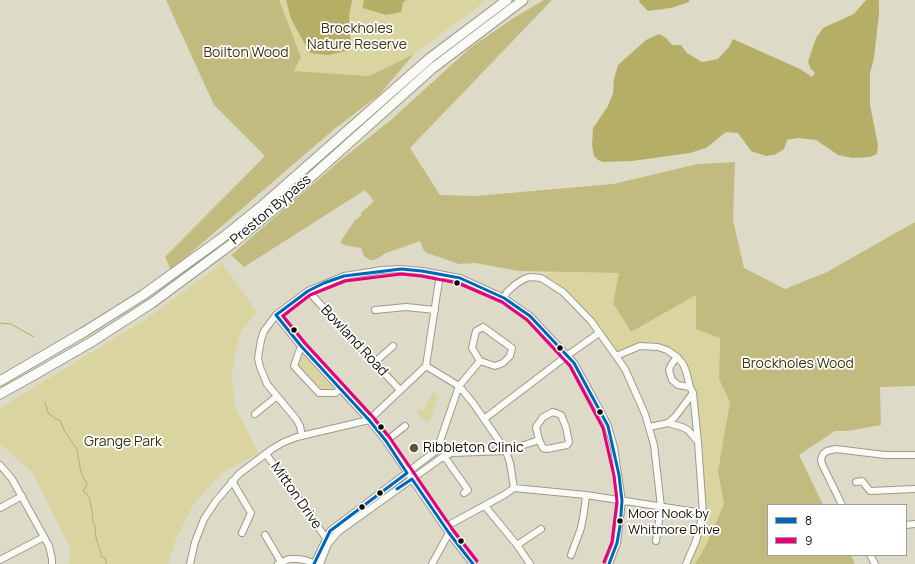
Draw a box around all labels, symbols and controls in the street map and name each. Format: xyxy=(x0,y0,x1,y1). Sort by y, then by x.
park label: Brockholes Nature Reserve xyxy=(307,21,407,54)
park label: Boilton Wood xyxy=(203,45,289,61)
street label: Preston Bypass xyxy=(227,171,315,249)
unlabelled marker xyxy=(452,278,462,288)
street label: Bowland Road xyxy=(317,302,391,380)
unlabelled marker xyxy=(289,325,299,335)
unlabelled marker xyxy=(555,343,565,353)
park label: Brockholes Wood xyxy=(742,356,854,372)
unlabelled marker xyxy=(595,407,605,417)
unlabelled marker xyxy=(376,422,386,432)
park label: Grange Park xyxy=(84,434,162,450)
place label: Ribbleton Clinic xyxy=(423,440,524,456)
marker: Ribbleton Clinic xyxy=(408,442,420,454)
street label: Mitton Drive xyxy=(267,459,325,533)
unlabelled marker xyxy=(375,488,385,498)
unlabelled marker xyxy=(357,502,367,512)
legend xyxy=(767,504,907,556)
place label: Moor Nook by Whitmore Drive xyxy=(628,506,720,537)
text: 8 xyxy=(805,512,812,529)
marker: Moor Nook by Whitmore Drive xyxy=(615,516,625,526)
text: 9 xyxy=(805,532,812,549)
unlabelled marker xyxy=(456,536,466,546)

